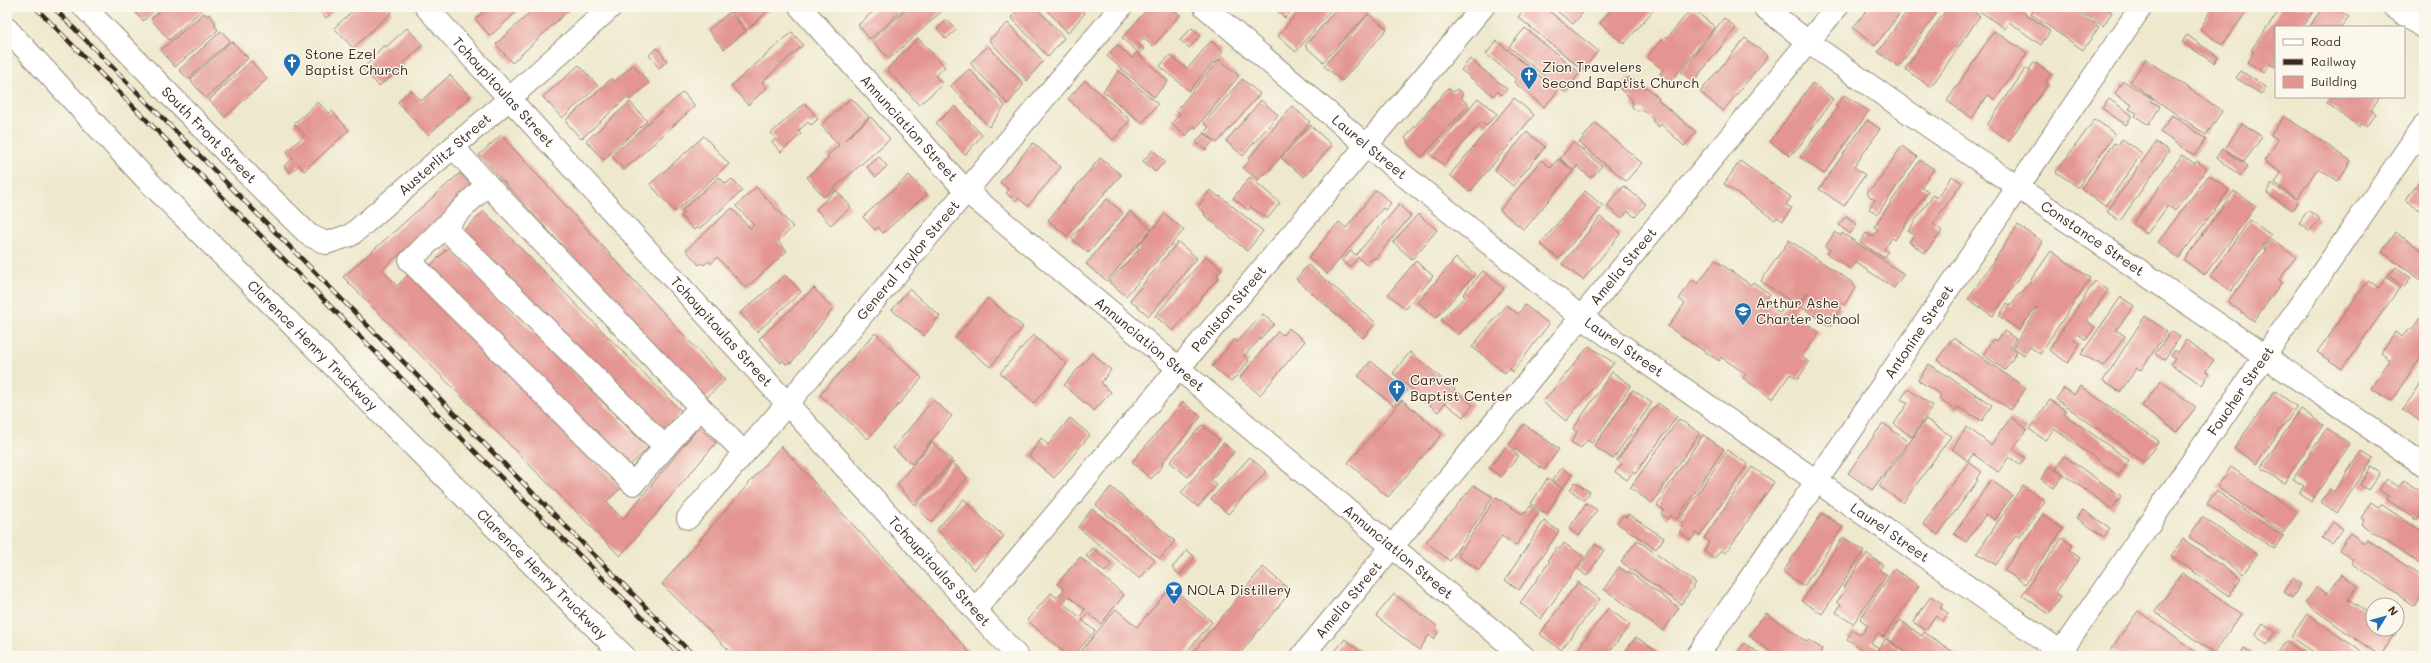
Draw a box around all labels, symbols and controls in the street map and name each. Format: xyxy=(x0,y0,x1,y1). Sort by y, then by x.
legend xyxy=(2275,26,2405,98)
street label: Tchoupitoulas Street xyxy=(449,32,559,151)
text: Road xyxy=(2311,33,2341,49)
place label: Stone Ezel Baptist Church xyxy=(305,44,408,79)
church icon: Stone Ezel Baptist Church xyxy=(282,52,302,77)
text: Railway xyxy=(2311,53,2356,69)
place label: Zion Travelers Second Baptist Church xyxy=(1542,57,1699,92)
church icon: Zion Travelers Second Baptist Church xyxy=(1519,65,1539,90)
street label: Annunciation Street xyxy=(856,70,963,185)
text: Building xyxy=(2311,73,2357,89)
street label: South Front Street xyxy=(158,82,261,187)
street label: Austerlitz Street xyxy=(394,109,495,199)
street label: Laurel Street xyxy=(1328,110,1411,183)
street label: General Taylor Street xyxy=(852,196,964,324)
street label: Constance Street xyxy=(2037,196,2148,280)
street label: Amelia Street xyxy=(1585,223,1660,309)
street label: Peniston Street xyxy=(1187,261,1270,356)
street label: Tchoupitoulas Street xyxy=(667,272,777,391)
street label: Clarence Henry Truckway xyxy=(244,276,383,414)
street label: Antonine Street xyxy=(1880,281,1957,382)
street label: Annunciation Street xyxy=(1091,292,1209,395)
place label: Arthur Ashe Charter School xyxy=(1756,293,1860,328)
school or university icon: Arthur Ashe Charter School xyxy=(1733,301,1753,326)
street label: Laurel Street xyxy=(1581,313,1668,381)
street label: Foucher Street xyxy=(2203,342,2278,439)
place label: Carver Baptist Center xyxy=(1410,370,1512,405)
church icon: Carver Baptist Center xyxy=(1387,378,1407,403)
street label: Laurel Street xyxy=(1847,498,1933,566)
street label: Annunciation Street xyxy=(1340,500,1458,603)
street label: Clarence Henry Truckway xyxy=(473,504,612,643)
street label: Tchoupitoulas Street xyxy=(885,511,995,630)
street label: Amelia Street xyxy=(1310,557,1386,642)
bar icon: NOLA Distillery xyxy=(1164,580,1184,605)
place label: NOLA Distillery xyxy=(1187,580,1291,599)
north arrow xyxy=(2365,597,2405,637)
text: N xyxy=(2385,603,2402,619)

